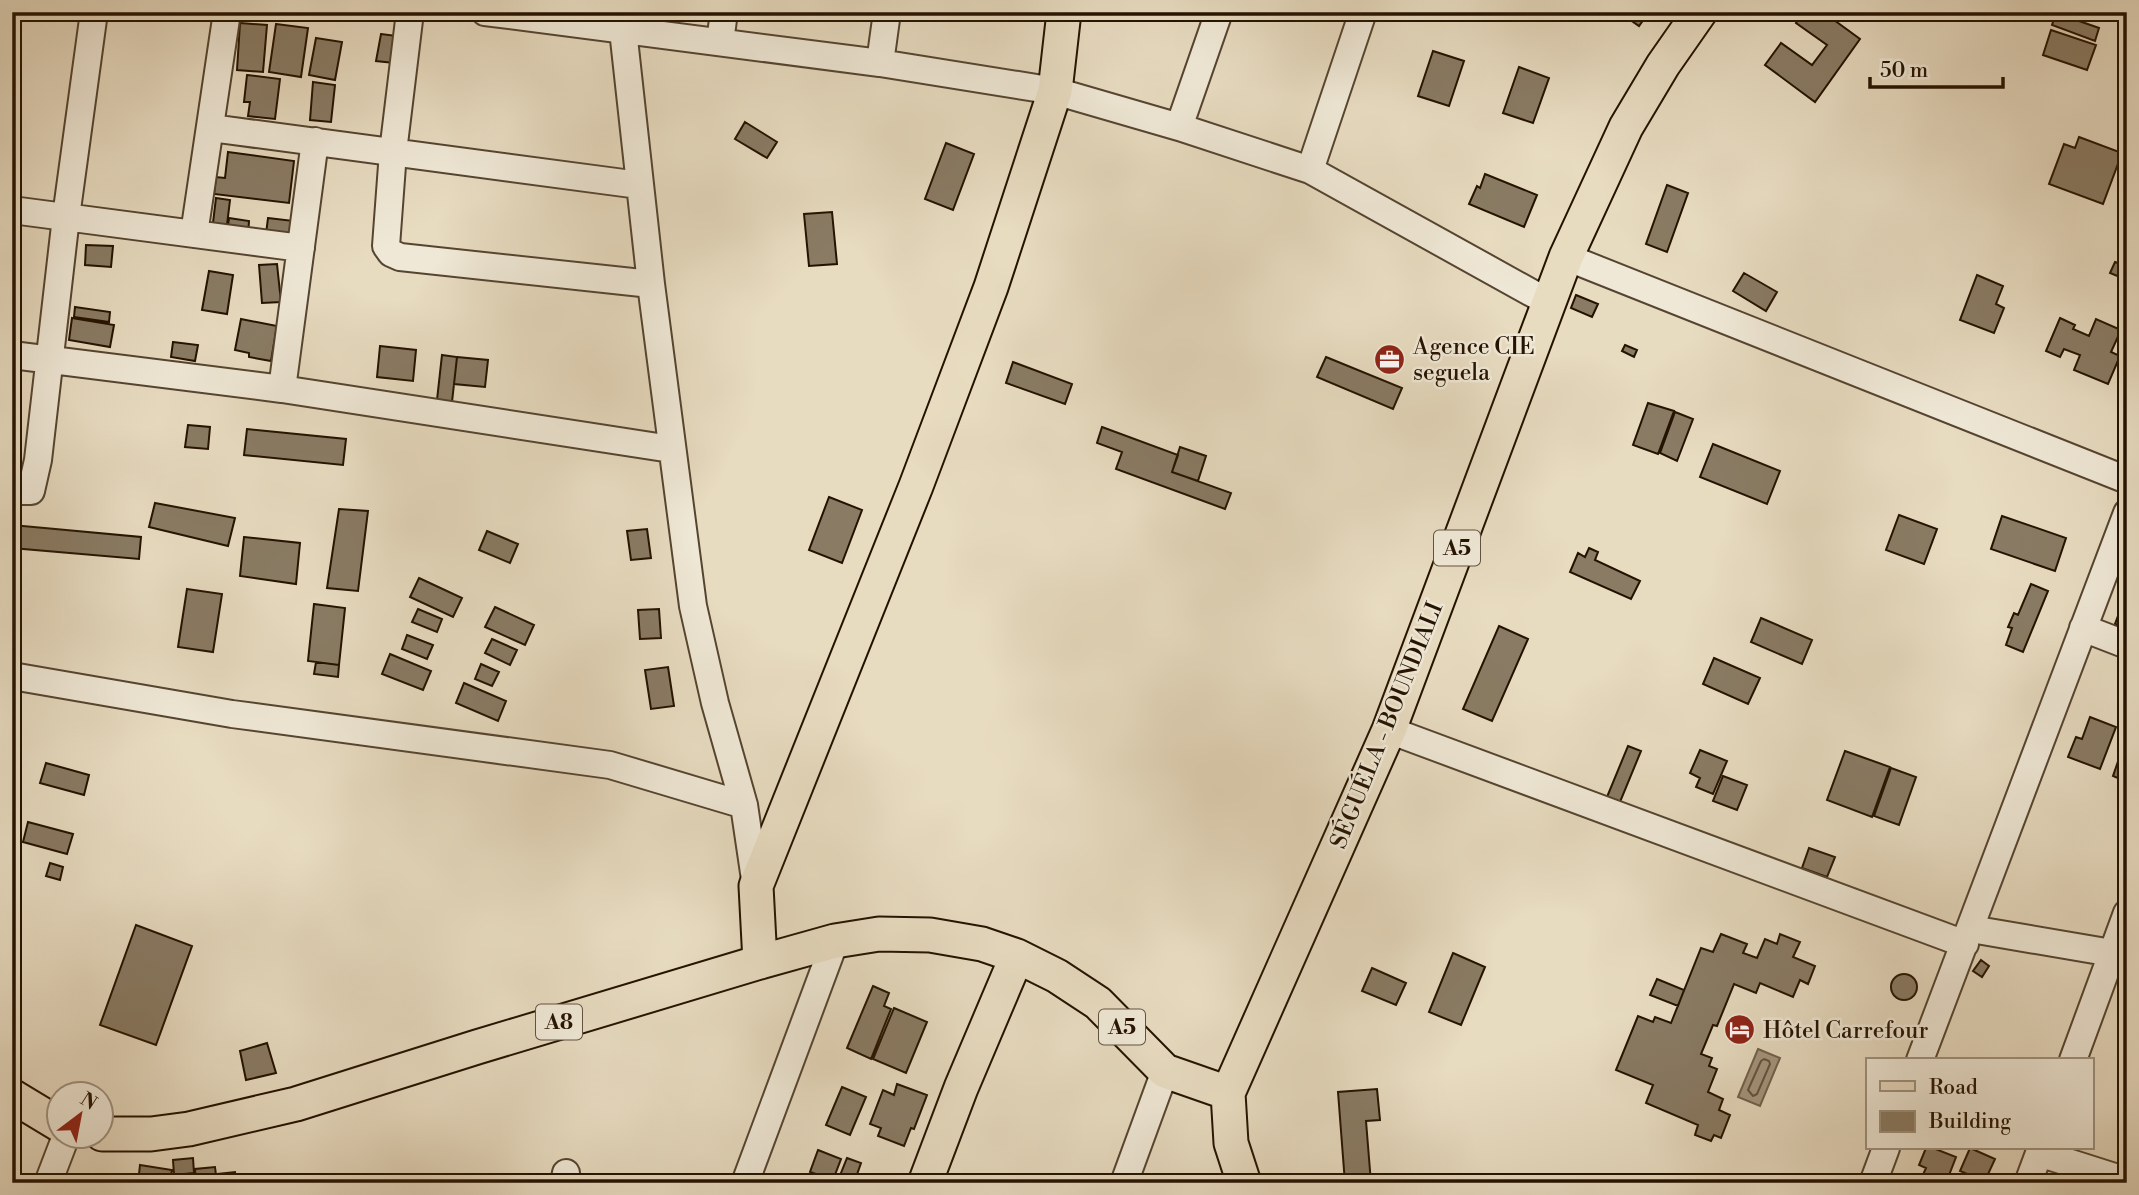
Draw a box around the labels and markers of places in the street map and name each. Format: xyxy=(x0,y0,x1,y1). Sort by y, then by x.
place label: Agence CIE seguela xyxy=(1412,333,1535,387)
office icon: Agence CIE seguela xyxy=(1373,342,1407,376)
hotel icon: Hôtel Carrefour xyxy=(1723,1013,1757,1047)
place label: Hôtel Carrefour xyxy=(1763,1017,1928,1045)

